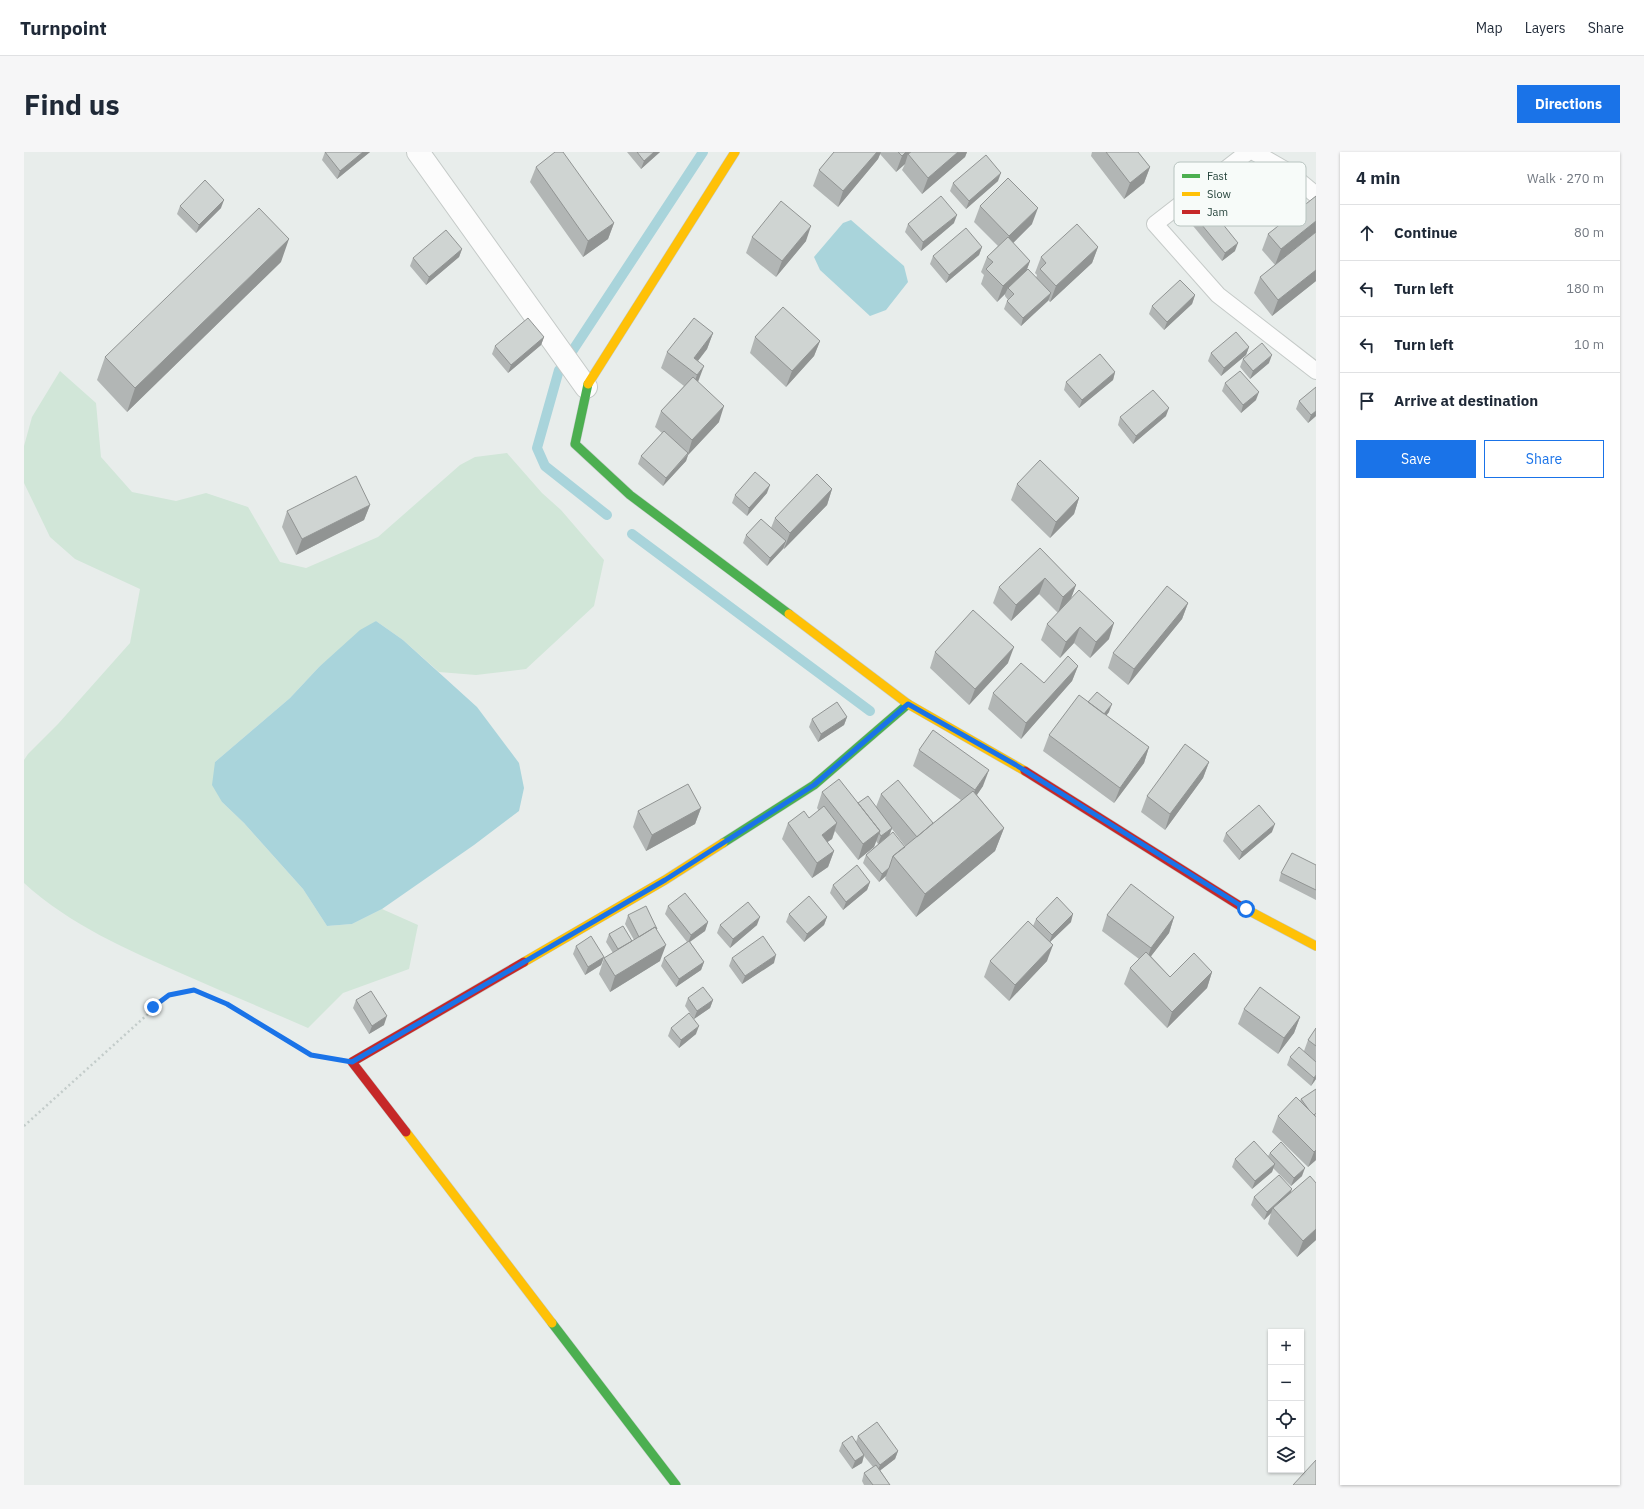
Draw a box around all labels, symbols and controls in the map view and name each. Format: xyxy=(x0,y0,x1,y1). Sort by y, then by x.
text: Turnpoint xyxy=(20,16,107,40)
text: Map xyxy=(1476,19,1503,37)
text: Layers xyxy=(1525,19,1566,37)
text: Share xyxy=(1588,19,1624,37)
button: Directions xyxy=(1517,85,1620,123)
text: Find us xyxy=(24,86,120,123)
legend xyxy=(1174,162,1306,226)
text: 4 min xyxy=(1356,167,1400,189)
text: Fast xyxy=(1207,169,1228,183)
text: Walk · 270 m xyxy=(1527,170,1604,187)
text: Slow xyxy=(1207,187,1231,201)
text: Jam xyxy=(1207,205,1228,219)
icon: ahead xyxy=(1356,222,1378,244)
text: Continue xyxy=(1394,223,1458,242)
text: 80 m xyxy=(1574,224,1604,241)
icon: left xyxy=(1356,278,1378,300)
text: Turn left xyxy=(1394,279,1454,298)
text: 180 m xyxy=(1566,280,1604,297)
icon: left xyxy=(1356,334,1378,356)
text: Turn left xyxy=(1394,335,1454,354)
text: 10 m xyxy=(1574,336,1604,353)
icon: arrive xyxy=(1356,390,1378,412)
text: Arrive at destination xyxy=(1394,391,1538,410)
button: Save xyxy=(1356,440,1476,478)
button: Share xyxy=(1484,440,1604,478)
route start xyxy=(1237,900,1255,918)
route end xyxy=(144,998,162,1016)
map controls xyxy=(1268,1329,1304,1473)
button: + xyxy=(1268,1329,1304,1365)
button: − xyxy=(1268,1365,1304,1401)
button: locate xyxy=(1268,1401,1304,1437)
button: layers xyxy=(1268,1437,1304,1473)

